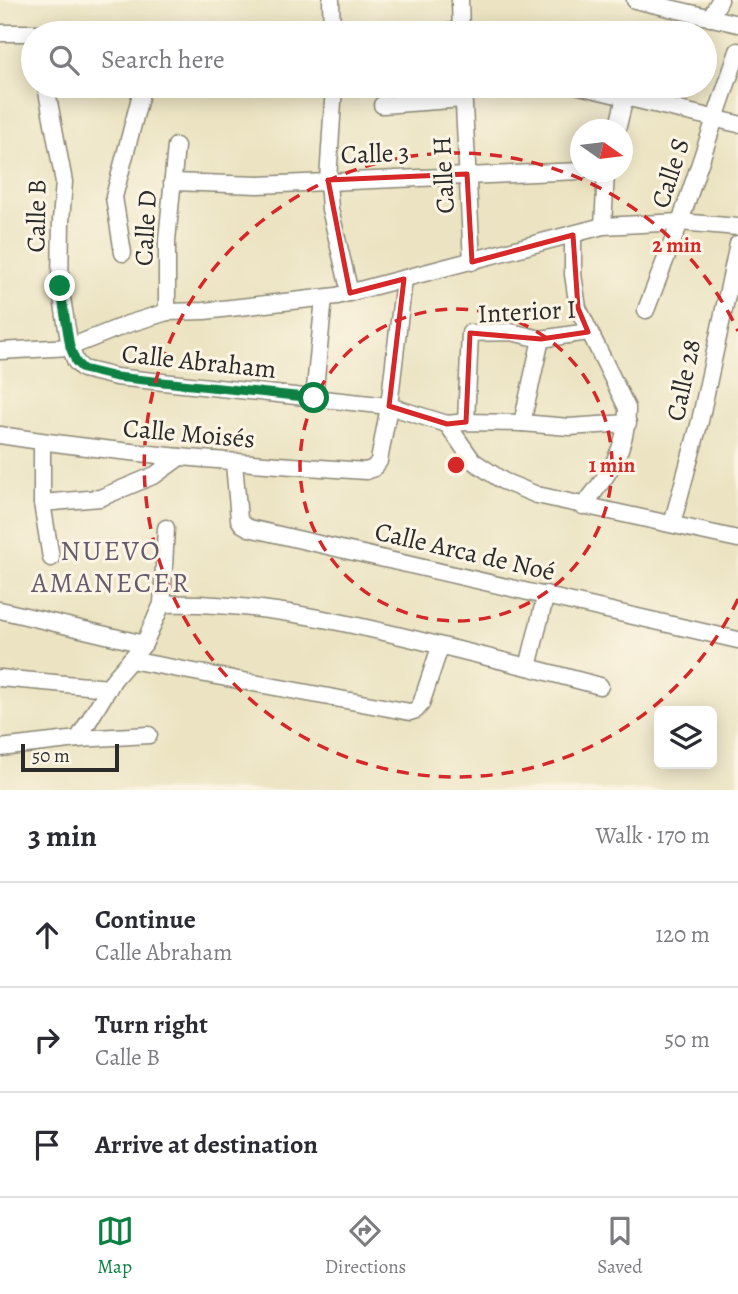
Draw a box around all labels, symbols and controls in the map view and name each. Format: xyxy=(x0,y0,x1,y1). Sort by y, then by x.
search box xyxy=(21,21,717,98)
icon: search xyxy=(45,41,83,79)
text: Search here xyxy=(101,42,225,77)
north arrow xyxy=(570,119,633,182)
street label: Calle S xyxy=(643,134,698,213)
street label: Calle 3 xyxy=(340,135,410,172)
street label: Calle H xyxy=(424,135,463,215)
street label: Calle B xyxy=(18,179,55,253)
street label: Calle D xyxy=(126,189,165,267)
text: 2 min xyxy=(652,231,702,259)
route end xyxy=(44,270,75,301)
street label: Interior I xyxy=(477,291,577,332)
street label: Calle Abraham xyxy=(120,336,278,387)
street label: Calle 28 xyxy=(658,336,709,424)
route start xyxy=(298,382,329,413)
street label: Calle Moisés xyxy=(122,410,256,457)
text: 1 min xyxy=(589,451,636,479)
centre of rings xyxy=(444,453,468,477)
street label: Calle Arca de Noé xyxy=(371,514,558,589)
district label: NUEVO AMANECER xyxy=(30,532,191,602)
map controls xyxy=(654,706,717,769)
button: layers xyxy=(654,706,717,769)
scale bar xyxy=(21,741,119,773)
text: 50 m xyxy=(32,743,70,769)
text: 3 min xyxy=(28,816,97,856)
text: Walk · 170 m xyxy=(596,820,710,851)
text: Continue xyxy=(95,902,196,937)
icon: ahead xyxy=(28,916,66,954)
text: 120 m xyxy=(655,919,710,950)
text: Calle Abraham xyxy=(95,937,232,968)
text: Turn right xyxy=(95,1007,208,1042)
icon: right xyxy=(28,1021,66,1059)
text: 50 m xyxy=(664,1024,710,1055)
text: Calle B xyxy=(95,1042,160,1073)
icon: arrive xyxy=(28,1126,66,1164)
text: Arrive at destination xyxy=(95,1127,318,1162)
tab: Map xyxy=(96,1212,134,1280)
tab: Directions xyxy=(325,1212,406,1280)
tab: Saved xyxy=(597,1212,642,1280)

